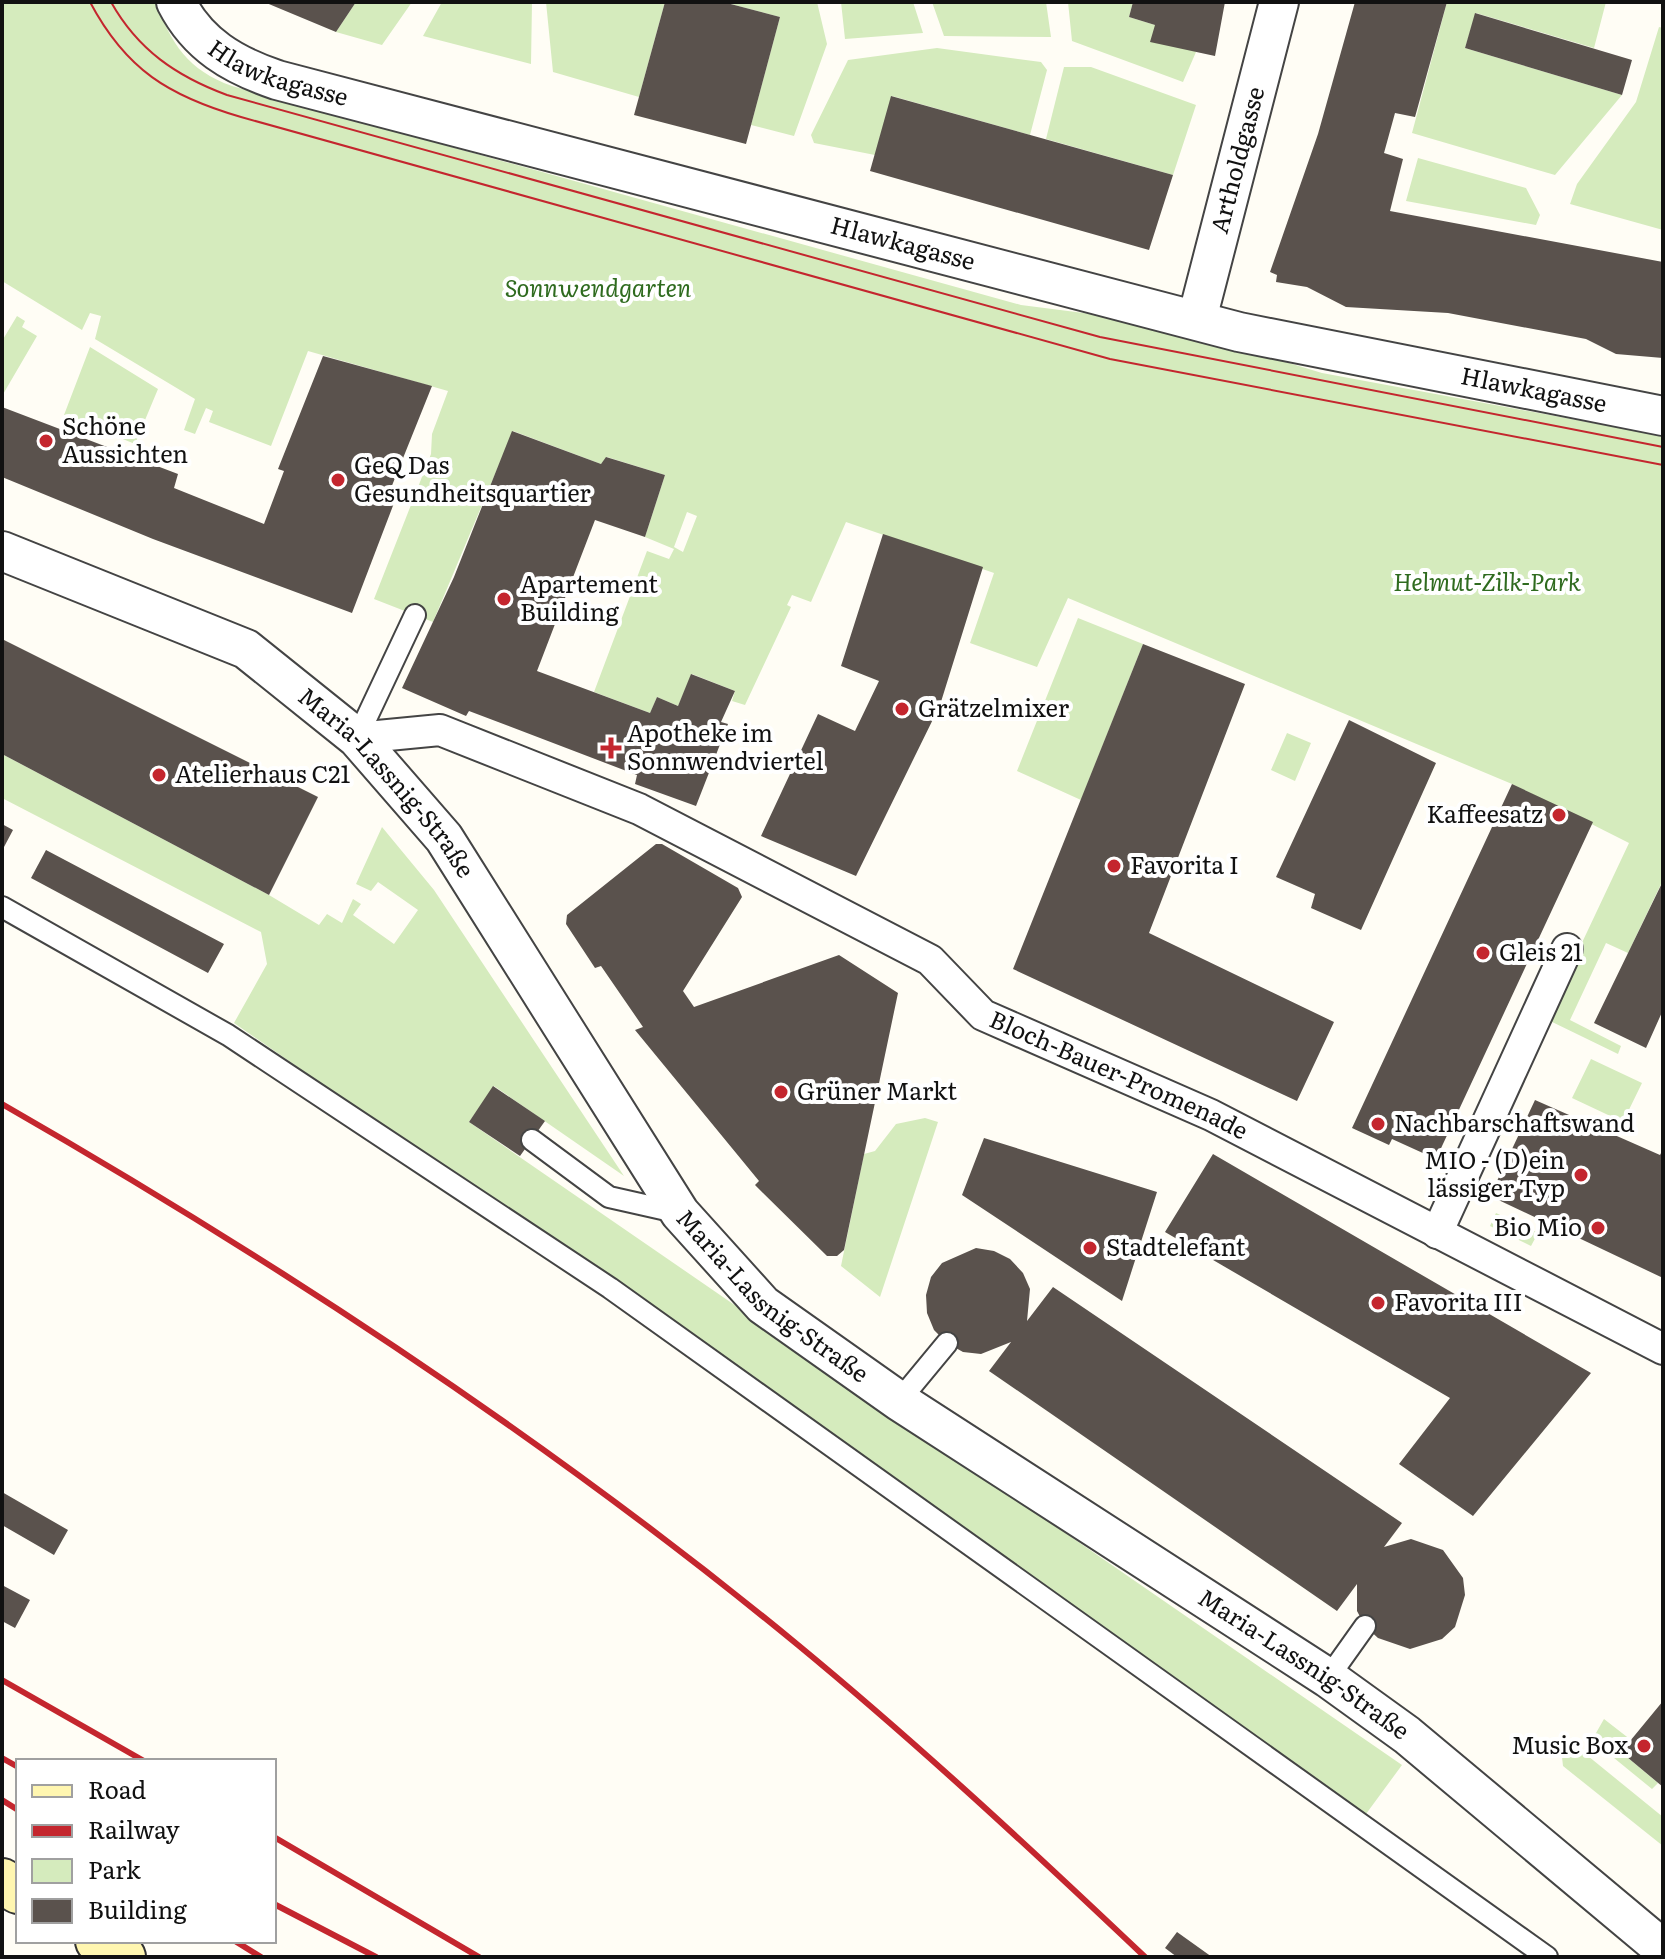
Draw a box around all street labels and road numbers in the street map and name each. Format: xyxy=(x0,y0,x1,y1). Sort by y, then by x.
street label: Hlawkagasse xyxy=(202,30,353,113)
street label: Artholdgasse xyxy=(1200,82,1271,237)
street label: Hlawkagasse xyxy=(827,206,979,277)
street label: Hlawkagasse xyxy=(1458,356,1610,419)
street label: Maria-Lassnig-Straße xyxy=(292,678,485,884)
street label: Bloch-Bauer-Promenade xyxy=(985,1000,1255,1146)
street label: Maria-Lassnig-Straße xyxy=(670,1200,877,1390)
street label: Maria-Lassnig-Straße xyxy=(1192,1579,1418,1746)

